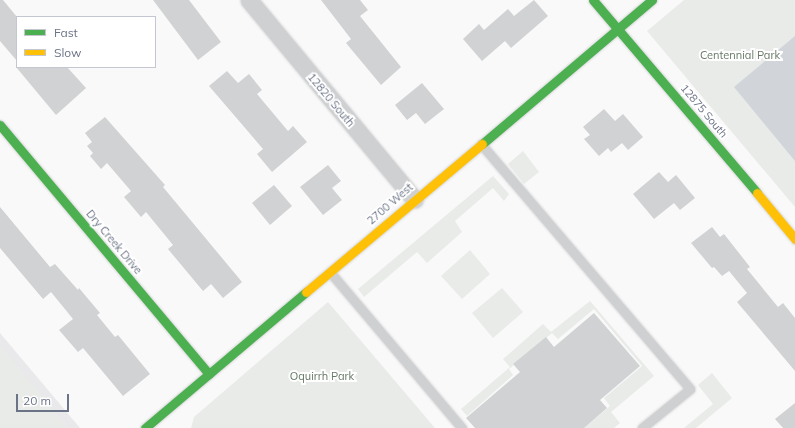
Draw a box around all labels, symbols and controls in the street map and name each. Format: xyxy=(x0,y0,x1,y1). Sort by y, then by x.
legend xyxy=(16,16,156,68)
text: Fast xyxy=(54,25,78,40)
text: Slow xyxy=(54,45,82,60)
park label: Centennial Park xyxy=(700,48,780,62)
street label: 12820 South xyxy=(305,71,357,129)
street label: 12875 South xyxy=(678,82,730,140)
street label: 2700 West xyxy=(365,181,415,227)
street label: Dry Creek Drive xyxy=(83,207,145,277)
park label: Oquirrh Park xyxy=(290,369,354,383)
scale bar xyxy=(18,386,71,412)
text: 20 m xyxy=(23,393,51,408)

